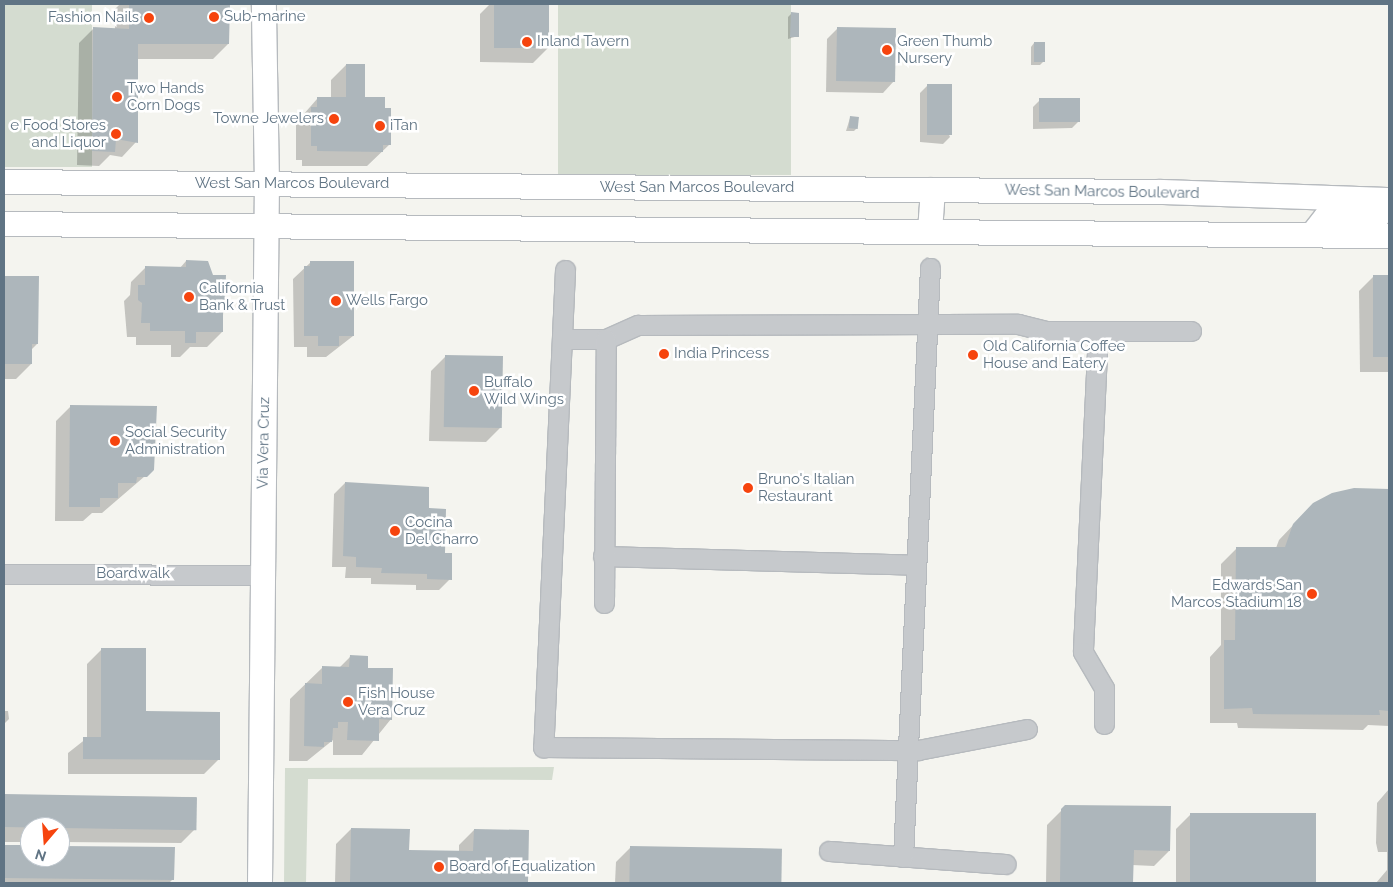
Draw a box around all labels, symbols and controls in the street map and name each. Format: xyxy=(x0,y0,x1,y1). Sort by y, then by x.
place label: Sub-marine xyxy=(224,8,306,26)
place label: Fashion Nails xyxy=(48,9,139,27)
marker: Sub-marine xyxy=(208,11,220,23)
marker: Fashion Nails xyxy=(143,12,155,24)
place label: Green Thumb Nursery xyxy=(897,32,993,67)
place label: Inland Tavern xyxy=(537,33,630,51)
marker: Inland Tavern xyxy=(521,36,533,48)
marker: Green Thumb Nursery xyxy=(881,44,893,56)
place label: Two Hands Corn Dogs xyxy=(127,79,204,114)
marker: Two Hands Corn Dogs xyxy=(111,91,123,103)
place label: Towne Jewelers xyxy=(213,110,324,128)
marker: Towne Jewelers xyxy=(328,113,340,125)
place label: e Food Stores and Liquor xyxy=(10,116,106,151)
place label: iTan xyxy=(390,117,418,135)
marker: iTan xyxy=(374,120,386,132)
marker: e Food Stores and Liquor xyxy=(110,128,122,140)
street label: West San Marcos Boulevard xyxy=(195,175,389,193)
street label: West San Marcos Boulevard xyxy=(600,179,794,197)
street label: West San Marcos Boulevard xyxy=(1004,181,1200,203)
place label: California Bank & Trust xyxy=(199,279,286,314)
marker: California Bank & Trust xyxy=(183,291,195,303)
place label: Wells Fargo xyxy=(346,292,428,310)
marker: Wells Fargo xyxy=(330,295,342,307)
place label: Old California Coffee House and Eatery xyxy=(983,337,1125,372)
place label: India Princess xyxy=(674,345,769,363)
marker: India Princess xyxy=(658,348,670,360)
marker: Old California Coffee House and Eatery xyxy=(967,349,979,361)
place label: Buffalo Wild Wings xyxy=(484,373,564,408)
marker: Buffalo Wild Wings xyxy=(468,385,480,397)
street label: Via Vera Cruz xyxy=(254,397,274,489)
place label: Social Security Administration xyxy=(125,423,227,458)
marker: Social Security Administration xyxy=(109,435,121,447)
place label: Bruno's Italian Restaurant xyxy=(758,470,855,505)
marker: Bruno's Italian Restaurant xyxy=(742,482,754,494)
place label: Cocina Del Charro xyxy=(405,513,479,548)
marker: Cocina Del Charro xyxy=(389,525,401,537)
street label: Boardwalk xyxy=(96,565,170,583)
place label: Edwards San Marcos Stadium 18 xyxy=(1171,576,1302,611)
marker: Edwards San Marcos Stadium 18 xyxy=(1306,588,1318,600)
place label: Fish House Vera Cruz xyxy=(358,684,435,719)
marker: Fish House Vera Cruz xyxy=(342,696,354,708)
north arrow xyxy=(20,817,70,867)
text: N xyxy=(33,846,48,865)
place label: Board of Equalization xyxy=(449,858,596,876)
marker: Board of Equalization xyxy=(433,861,445,873)

